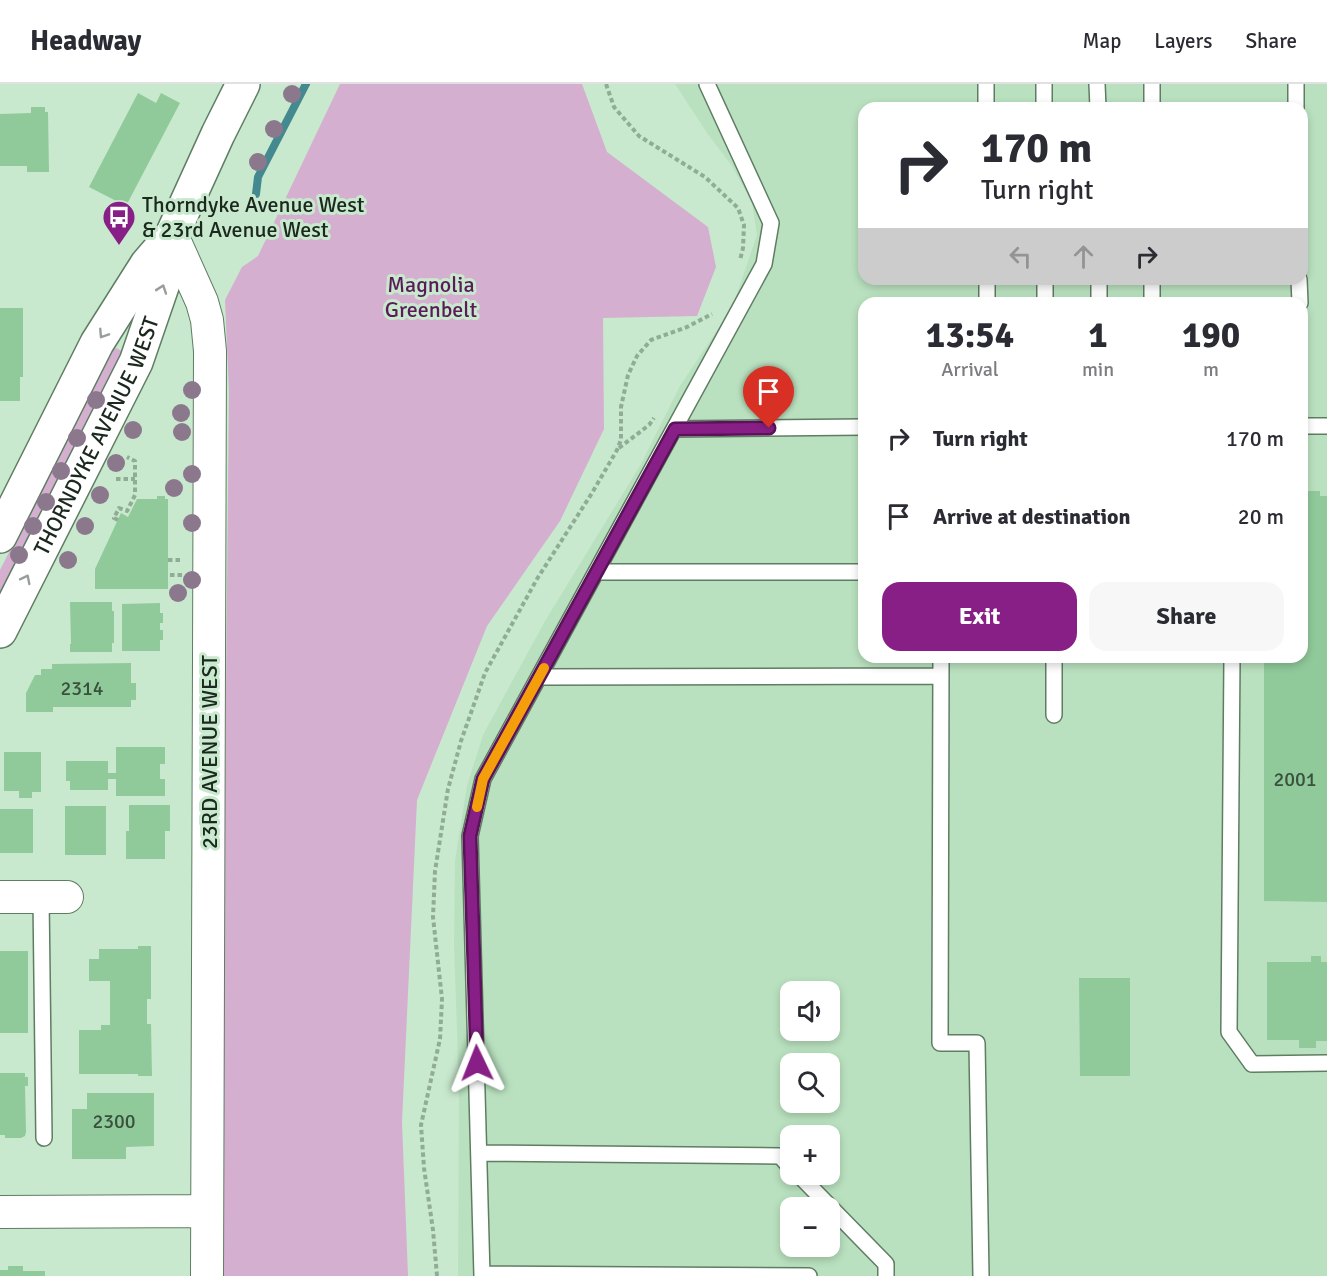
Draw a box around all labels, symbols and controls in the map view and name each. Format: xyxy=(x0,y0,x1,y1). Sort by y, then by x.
text: Headway xyxy=(30,24,141,58)
text: Map xyxy=(1083,28,1121,54)
text: Layers xyxy=(1154,28,1212,54)
text: Share xyxy=(1245,28,1297,54)
text: 170 m xyxy=(981,123,1092,174)
icon: right xyxy=(882,126,960,204)
text: Turn right xyxy=(981,174,1094,207)
place label: Thorndyke Avenue West & 23rd Avenue West xyxy=(142,191,365,243)
bus stop icon: Thorndyke Avenue West & 23rd Avenue West xyxy=(101,199,137,246)
icon: left xyxy=(1004,240,1037,273)
icon: ahead xyxy=(1067,240,1100,273)
icon: right xyxy=(1130,240,1163,273)
park label: Magnolia Greenbelt xyxy=(385,271,477,323)
one-way arrow xyxy=(154,284,167,295)
street label: THORNDYKE AVENUE WEST xyxy=(27,313,164,559)
text: 13:54 xyxy=(926,313,1014,358)
text: 1 xyxy=(1088,313,1108,358)
text: 190 xyxy=(1182,313,1240,358)
one-way arrow xyxy=(99,327,110,338)
text: Arrival xyxy=(941,357,999,382)
text: min xyxy=(1082,357,1114,382)
text: m xyxy=(1203,357,1219,382)
pin xyxy=(743,366,794,428)
icon: arrive xyxy=(752,375,785,408)
icon: right xyxy=(882,422,915,455)
text: Turn right xyxy=(933,425,1028,452)
text: 170 m xyxy=(1226,425,1284,452)
icon: arrive xyxy=(882,500,915,533)
text: Arrive at destination xyxy=(933,503,1130,530)
text: 20 m xyxy=(1238,503,1284,530)
one-way arrow xyxy=(19,575,31,586)
button: Exit xyxy=(882,582,1077,651)
button: Share xyxy=(1089,582,1284,651)
street label: 23RD AVENUE WEST xyxy=(196,655,223,849)
house number: 2314 xyxy=(60,676,104,701)
house number: 2001 xyxy=(1273,767,1317,792)
map controls xyxy=(780,981,840,1257)
button: sound xyxy=(780,981,840,1041)
position arrow xyxy=(445,1031,509,1095)
button: search xyxy=(780,1053,840,1113)
house number: 2300 xyxy=(92,1109,136,1134)
button: + xyxy=(780,1125,840,1185)
button: − xyxy=(780,1197,840,1257)

